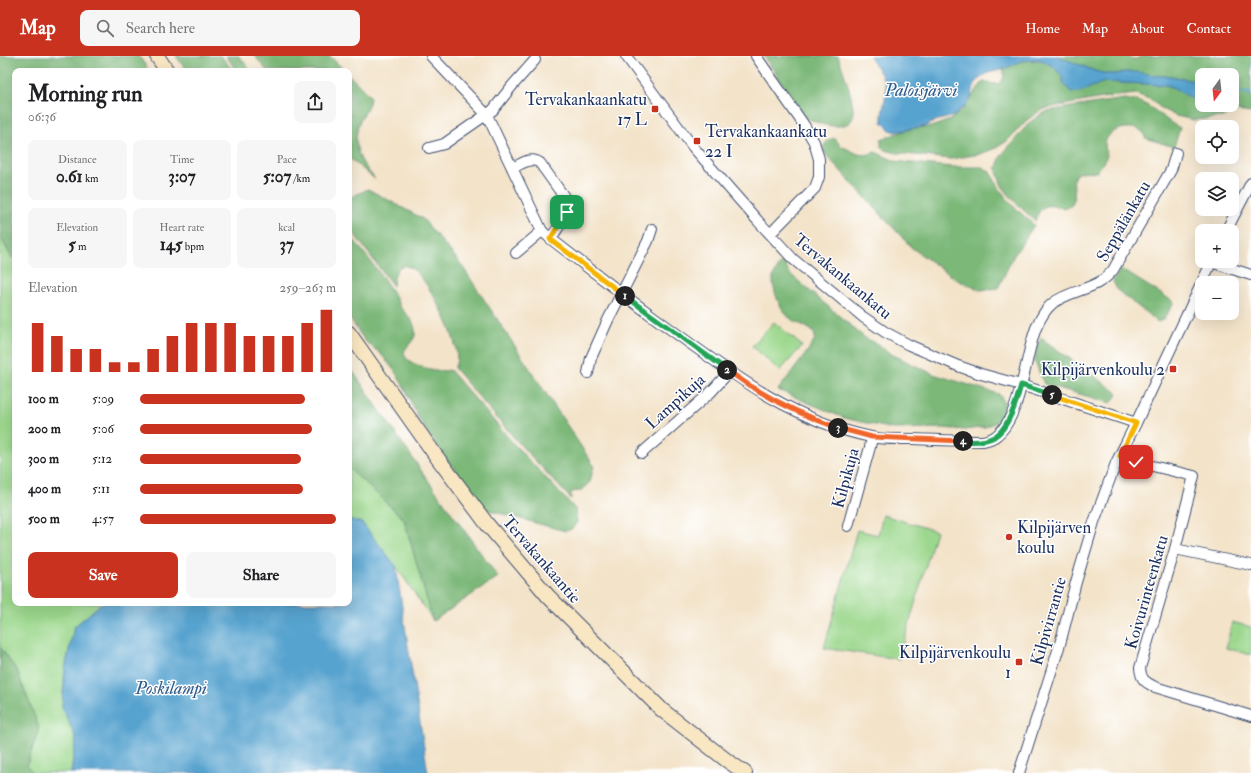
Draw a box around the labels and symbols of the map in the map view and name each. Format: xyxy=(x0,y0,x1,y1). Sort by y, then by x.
north arrow xyxy=(1195,68,1239,112)
water label: Paloisjärvi xyxy=(884,79,958,102)
place label: Tervakankaankatu 17 L xyxy=(525,89,648,130)
marker: Tervakankaankatu 17 L xyxy=(650,104,660,114)
place label: Tervakankaankatu 22 I xyxy=(705,121,827,162)
marker: Tervakankaankatu 22 I xyxy=(692,136,702,146)
street label: Seppälänkatu xyxy=(1092,177,1156,266)
pin xyxy=(550,195,584,229)
street label: Tervakankaankatu xyxy=(789,229,896,324)
pin: 1 xyxy=(615,286,635,306)
place label: Kilpijärvenkoulu 2 xyxy=(1041,359,1165,381)
pin: 2 xyxy=(717,360,737,380)
marker: Kilpijärvenkoulu 2 xyxy=(1168,364,1178,374)
street label: Lampikuja xyxy=(641,368,711,434)
pin: 5 xyxy=(1042,385,1062,405)
pin: 3 xyxy=(828,418,848,438)
pin: 4 xyxy=(953,431,973,451)
street label: Kilpikuja xyxy=(827,445,865,511)
pin xyxy=(1119,445,1153,479)
street label: Tervakankaantie xyxy=(498,511,586,608)
place label: Kilpijärven koulu xyxy=(1017,517,1091,558)
marker: Kilpijärven koulu xyxy=(1004,532,1014,542)
street label: Koivurinteenkatu xyxy=(1120,533,1173,652)
street label: Kilpivirrantie xyxy=(1026,575,1072,668)
place label: Kilpijärvenkoulu 1 xyxy=(899,642,1011,683)
marker: Kilpijärvenkoulu 1 xyxy=(1014,657,1024,667)
water label: Poskilampi xyxy=(134,677,207,700)

